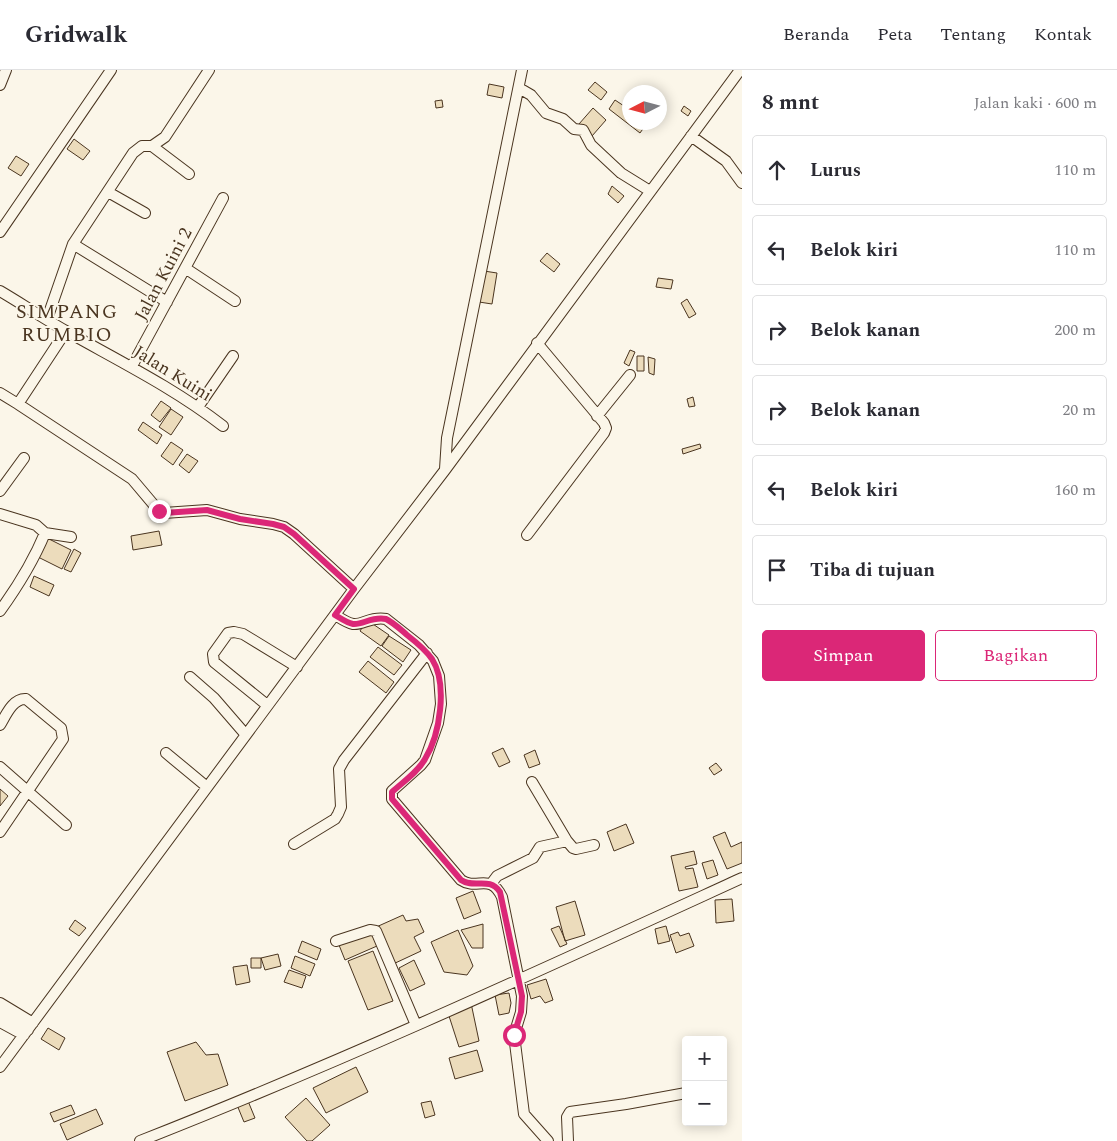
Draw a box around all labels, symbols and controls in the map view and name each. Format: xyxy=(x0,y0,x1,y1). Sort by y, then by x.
text: Gridwalk xyxy=(25,17,127,53)
text: Beranda xyxy=(783,21,849,48)
text: Peta xyxy=(877,21,912,48)
text: Tentang xyxy=(940,21,1006,48)
text: Kontak xyxy=(1034,21,1092,48)
north arrow xyxy=(622,85,667,130)
text: 8 mnt xyxy=(762,87,819,119)
text: Jalan kaki · 600 m xyxy=(974,91,1097,115)
icon: ahead xyxy=(763,156,791,184)
text: Lurus xyxy=(810,156,861,185)
text: 110 m xyxy=(1054,158,1096,182)
street label: Jalan Kuini 2 xyxy=(128,223,199,326)
icon: left xyxy=(763,236,791,264)
text: Belok kiri xyxy=(810,236,898,265)
text: 110 m xyxy=(1054,238,1096,262)
district label: SIMPANG RUMBIO xyxy=(16,297,118,350)
icon: right xyxy=(763,316,791,344)
text: Belok kanan xyxy=(810,316,920,345)
text: 200 m xyxy=(1054,318,1096,342)
street label: Jalan Kuini xyxy=(128,339,217,408)
icon: right xyxy=(763,396,791,424)
text: Belok kanan xyxy=(810,396,920,425)
text: 20 m xyxy=(1062,398,1096,422)
icon: left xyxy=(763,476,791,504)
text: Belok kiri xyxy=(810,476,898,505)
text: 160 m xyxy=(1054,478,1096,502)
route end xyxy=(148,500,171,523)
icon: arrive xyxy=(763,556,791,584)
text: Tiba di tujuan xyxy=(810,556,935,585)
button: Simpan xyxy=(762,630,925,681)
button: Bagikan xyxy=(935,630,1097,681)
route start xyxy=(503,1024,526,1047)
map controls xyxy=(682,1036,727,1126)
button: + xyxy=(682,1036,727,1081)
button: − xyxy=(682,1081,727,1126)

